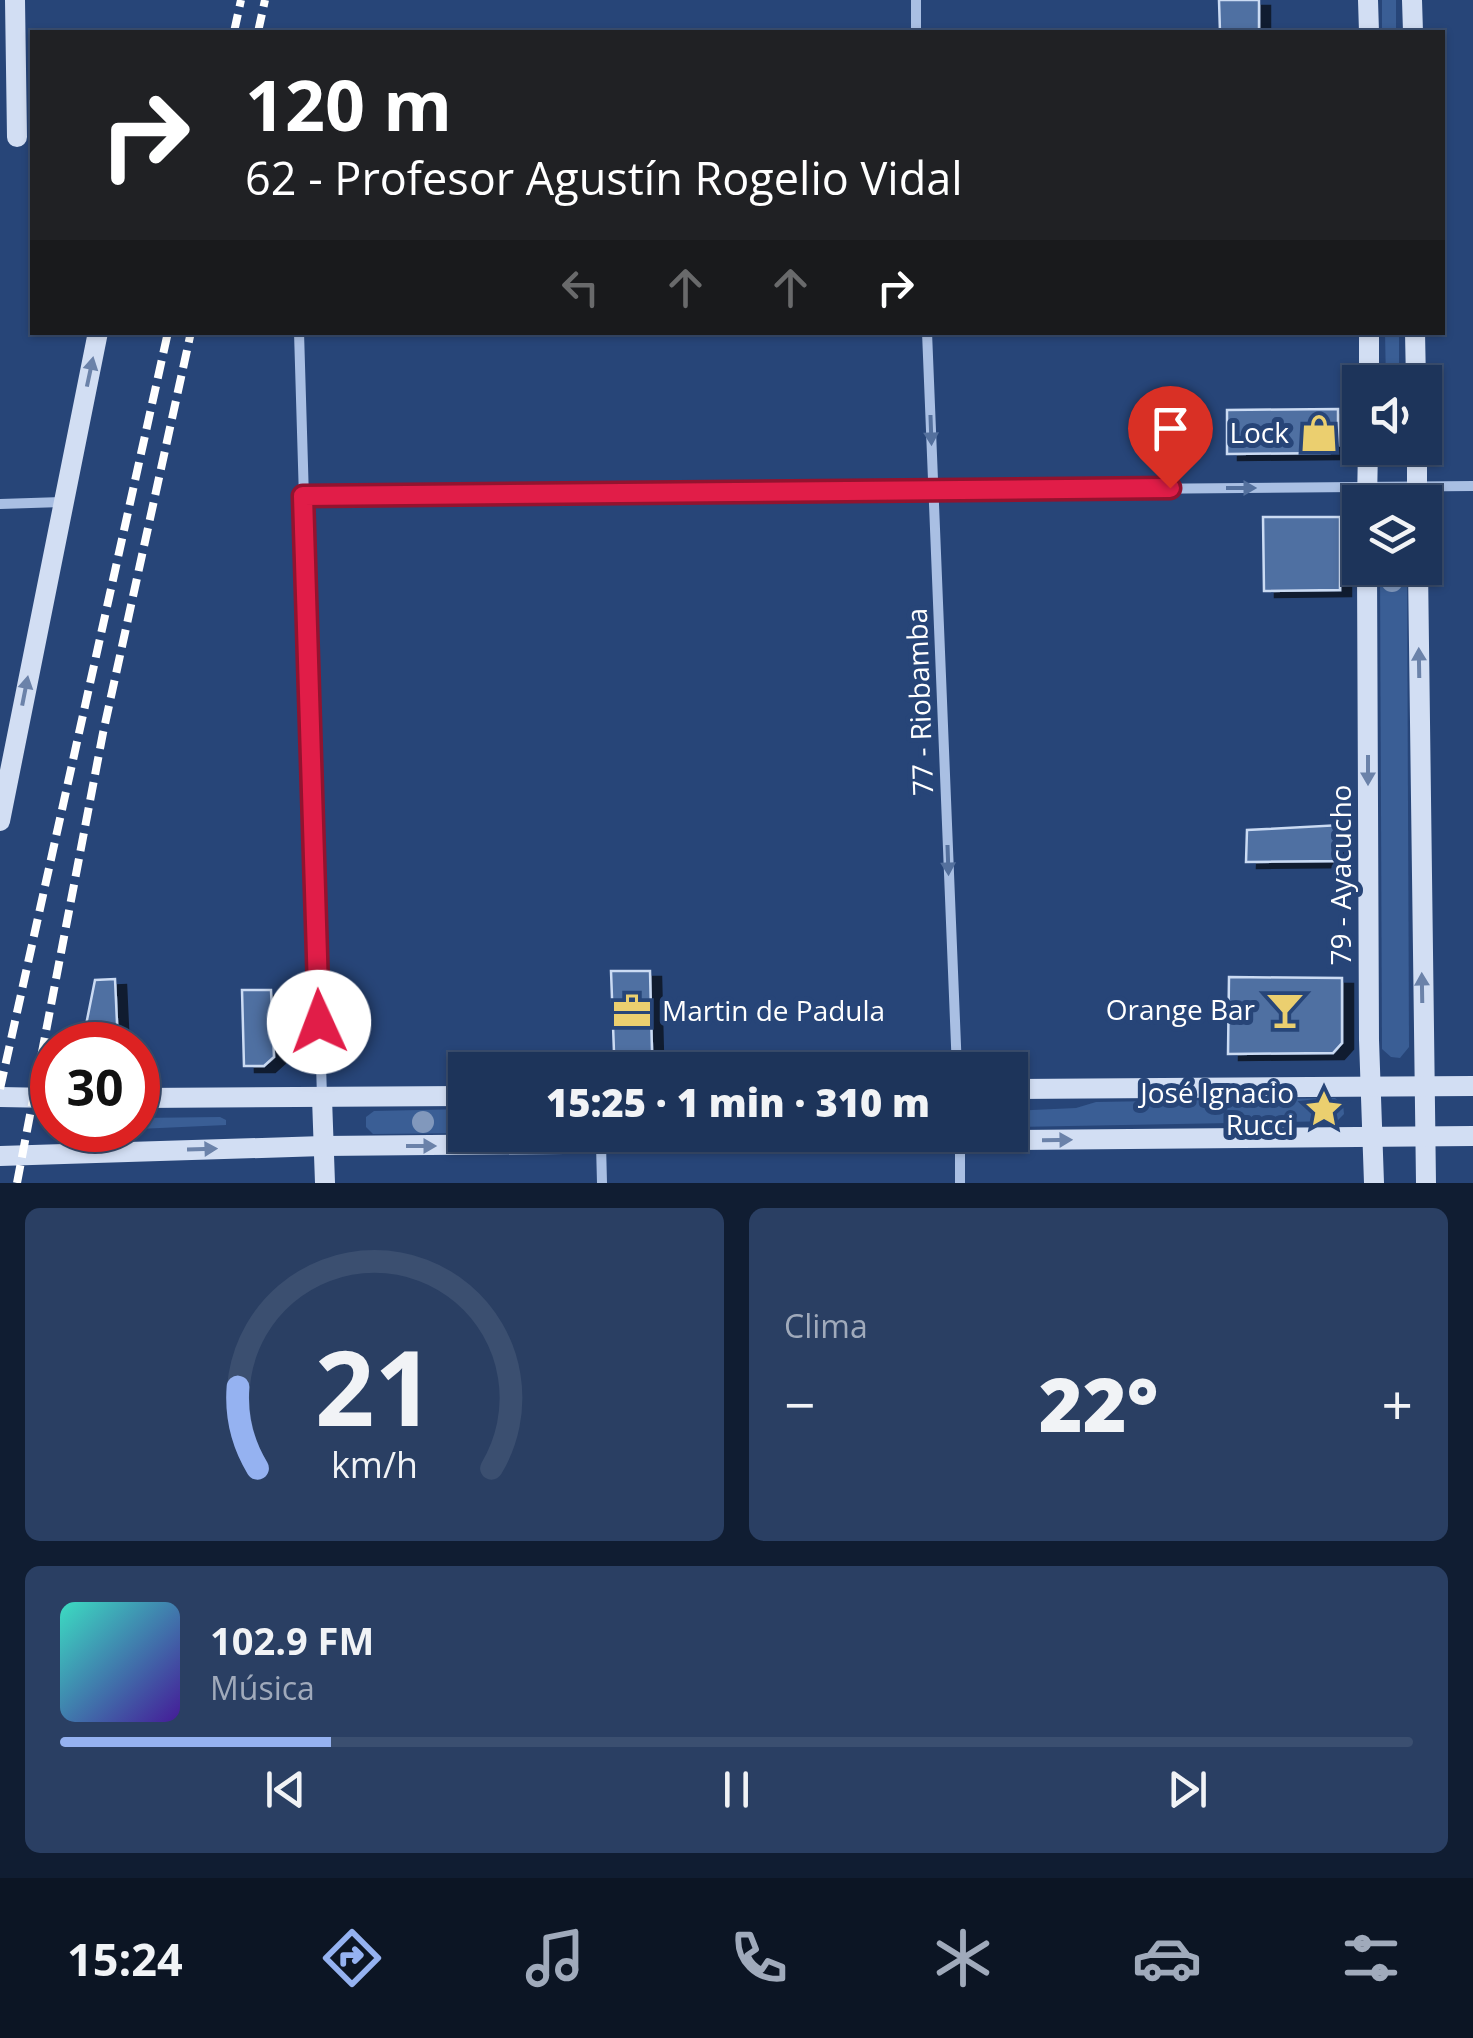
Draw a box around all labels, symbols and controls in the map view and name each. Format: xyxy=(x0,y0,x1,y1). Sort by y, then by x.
text: 120 m xyxy=(245,56,452,152)
icon: right xyxy=(80,70,210,200)
text: 62 - Profesor Agustín Rogelio Vidal xyxy=(245,147,963,208)
icon: left xyxy=(553,260,608,315)
icon: ahead xyxy=(658,260,713,315)
icon: ahead xyxy=(763,260,818,315)
icon: right xyxy=(868,260,923,315)
one-way arrow xyxy=(83,357,98,388)
map controls xyxy=(1342,365,1442,585)
button: sound xyxy=(1342,365,1442,465)
pin xyxy=(1128,386,1213,489)
icon: arrive xyxy=(1143,401,1198,456)
shop icon: Lock xyxy=(1298,412,1340,454)
place label: Lock xyxy=(1229,413,1289,451)
one-way arrow xyxy=(923,414,939,446)
one-way arrow xyxy=(1225,480,1257,496)
button: layers xyxy=(1342,485,1442,585)
street label: 77 - Riobamba xyxy=(897,607,941,797)
one-way arrow xyxy=(1411,646,1427,678)
one-way arrow xyxy=(18,675,34,706)
one-way arrow xyxy=(1360,754,1376,786)
street label: 79 - Ayacucho xyxy=(1321,785,1359,965)
one-way arrow xyxy=(941,844,957,876)
position arrow xyxy=(267,970,371,1074)
one-way arrow xyxy=(1414,971,1430,1003)
bar icon: Orange Bar xyxy=(1264,989,1306,1031)
office icon: Martin de Padula xyxy=(611,990,653,1032)
place label: Orange Bar xyxy=(1106,990,1256,1028)
place label: Martin de Padula xyxy=(662,991,885,1029)
speed limit sign: 30 xyxy=(30,1022,160,1152)
place label: José Ignacio Rucci xyxy=(1137,1073,1294,1143)
text: 15:25 · 1 min · 310 m xyxy=(546,1076,930,1128)
place icon: José Ignacio Rucci xyxy=(1303,1088,1345,1130)
one-way arrow xyxy=(1042,1131,1074,1147)
one-way arrow xyxy=(405,1138,437,1154)
one-way arrow xyxy=(187,1141,219,1157)
text: Clima xyxy=(784,1304,868,1347)
text: 21 xyxy=(315,1315,434,1456)
text: 22° xyxy=(1039,1352,1158,1454)
text: − xyxy=(784,1366,815,1441)
text: + xyxy=(1382,1366,1413,1441)
text: km/h xyxy=(331,1440,418,1488)
text: 102.9 FM xyxy=(210,1614,374,1666)
text: Música xyxy=(210,1666,315,1709)
icon: previous xyxy=(258,1762,313,1817)
icon: pause xyxy=(709,1762,764,1817)
icon: next xyxy=(1160,1762,1215,1817)
icon: directions xyxy=(317,1923,387,1993)
icon: music xyxy=(520,1923,590,1993)
icon: phone xyxy=(724,1923,794,1993)
icon: climate xyxy=(928,1923,998,1993)
icon: car xyxy=(1132,1923,1202,1993)
icon: filters xyxy=(1336,1923,1406,1993)
text: 15:24 xyxy=(67,1928,183,1989)

